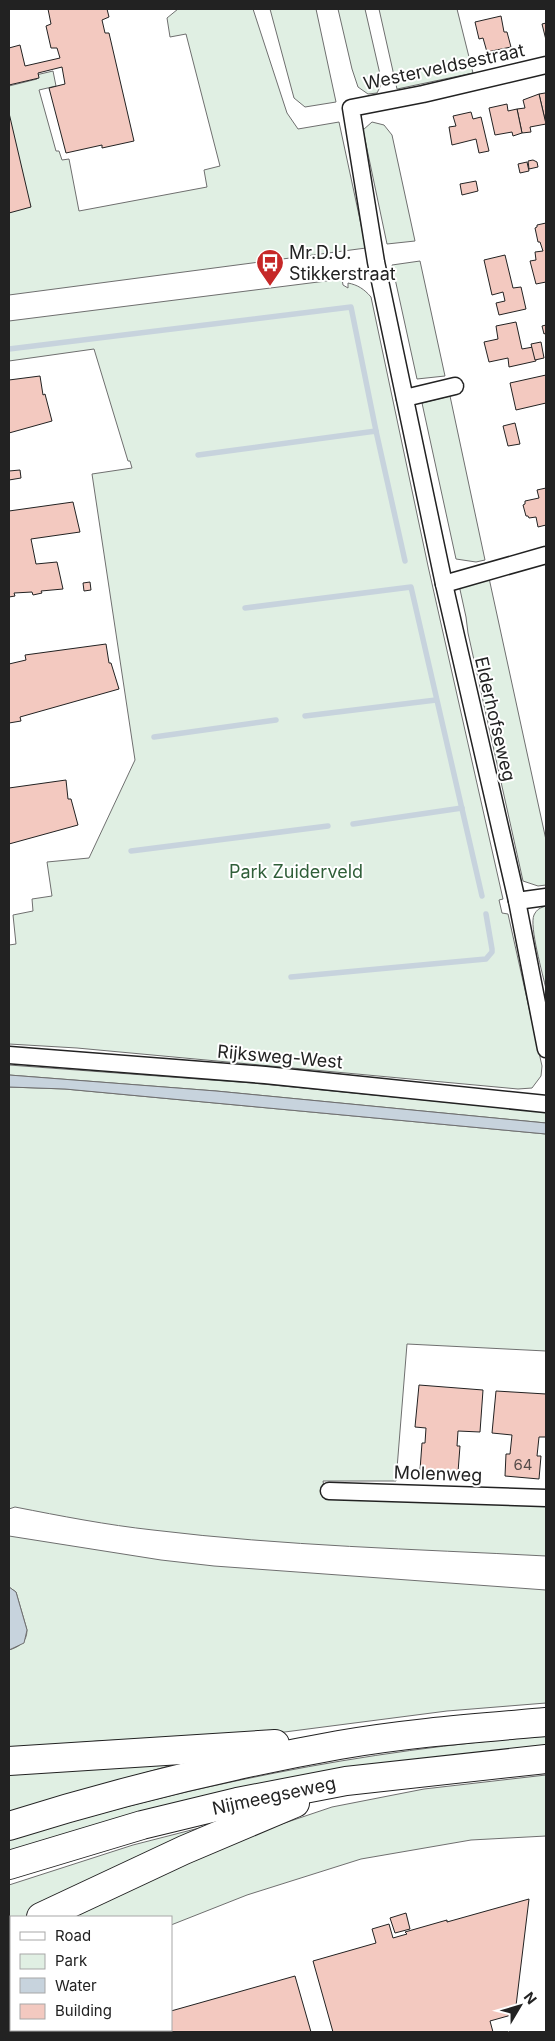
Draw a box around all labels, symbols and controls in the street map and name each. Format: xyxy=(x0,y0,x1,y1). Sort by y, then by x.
street label: Westerveldsestraat xyxy=(362,39,526,94)
place label: Mr.D.U. Stikkerstraat xyxy=(289,242,396,284)
bus stop icon: Mr.D.U. Stikkerstraat xyxy=(255,248,285,287)
street label: Elderhofseweg xyxy=(471,655,520,783)
park label: Park Zuiderveld xyxy=(229,861,363,882)
street label: Rijksweg-West xyxy=(217,1041,344,1072)
house number: 64 xyxy=(514,1455,533,1474)
street label: Molenweg xyxy=(393,1461,483,1486)
street label: Nijmeegseweg xyxy=(210,1772,338,1819)
legend xyxy=(10,1916,172,2031)
text: Road xyxy=(55,1926,91,1945)
text: Park xyxy=(55,1951,88,1970)
text: Water xyxy=(55,1976,97,1995)
north arrow xyxy=(495,1981,545,2031)
text: N xyxy=(521,1988,541,2007)
text: Building xyxy=(55,2001,112,2020)

